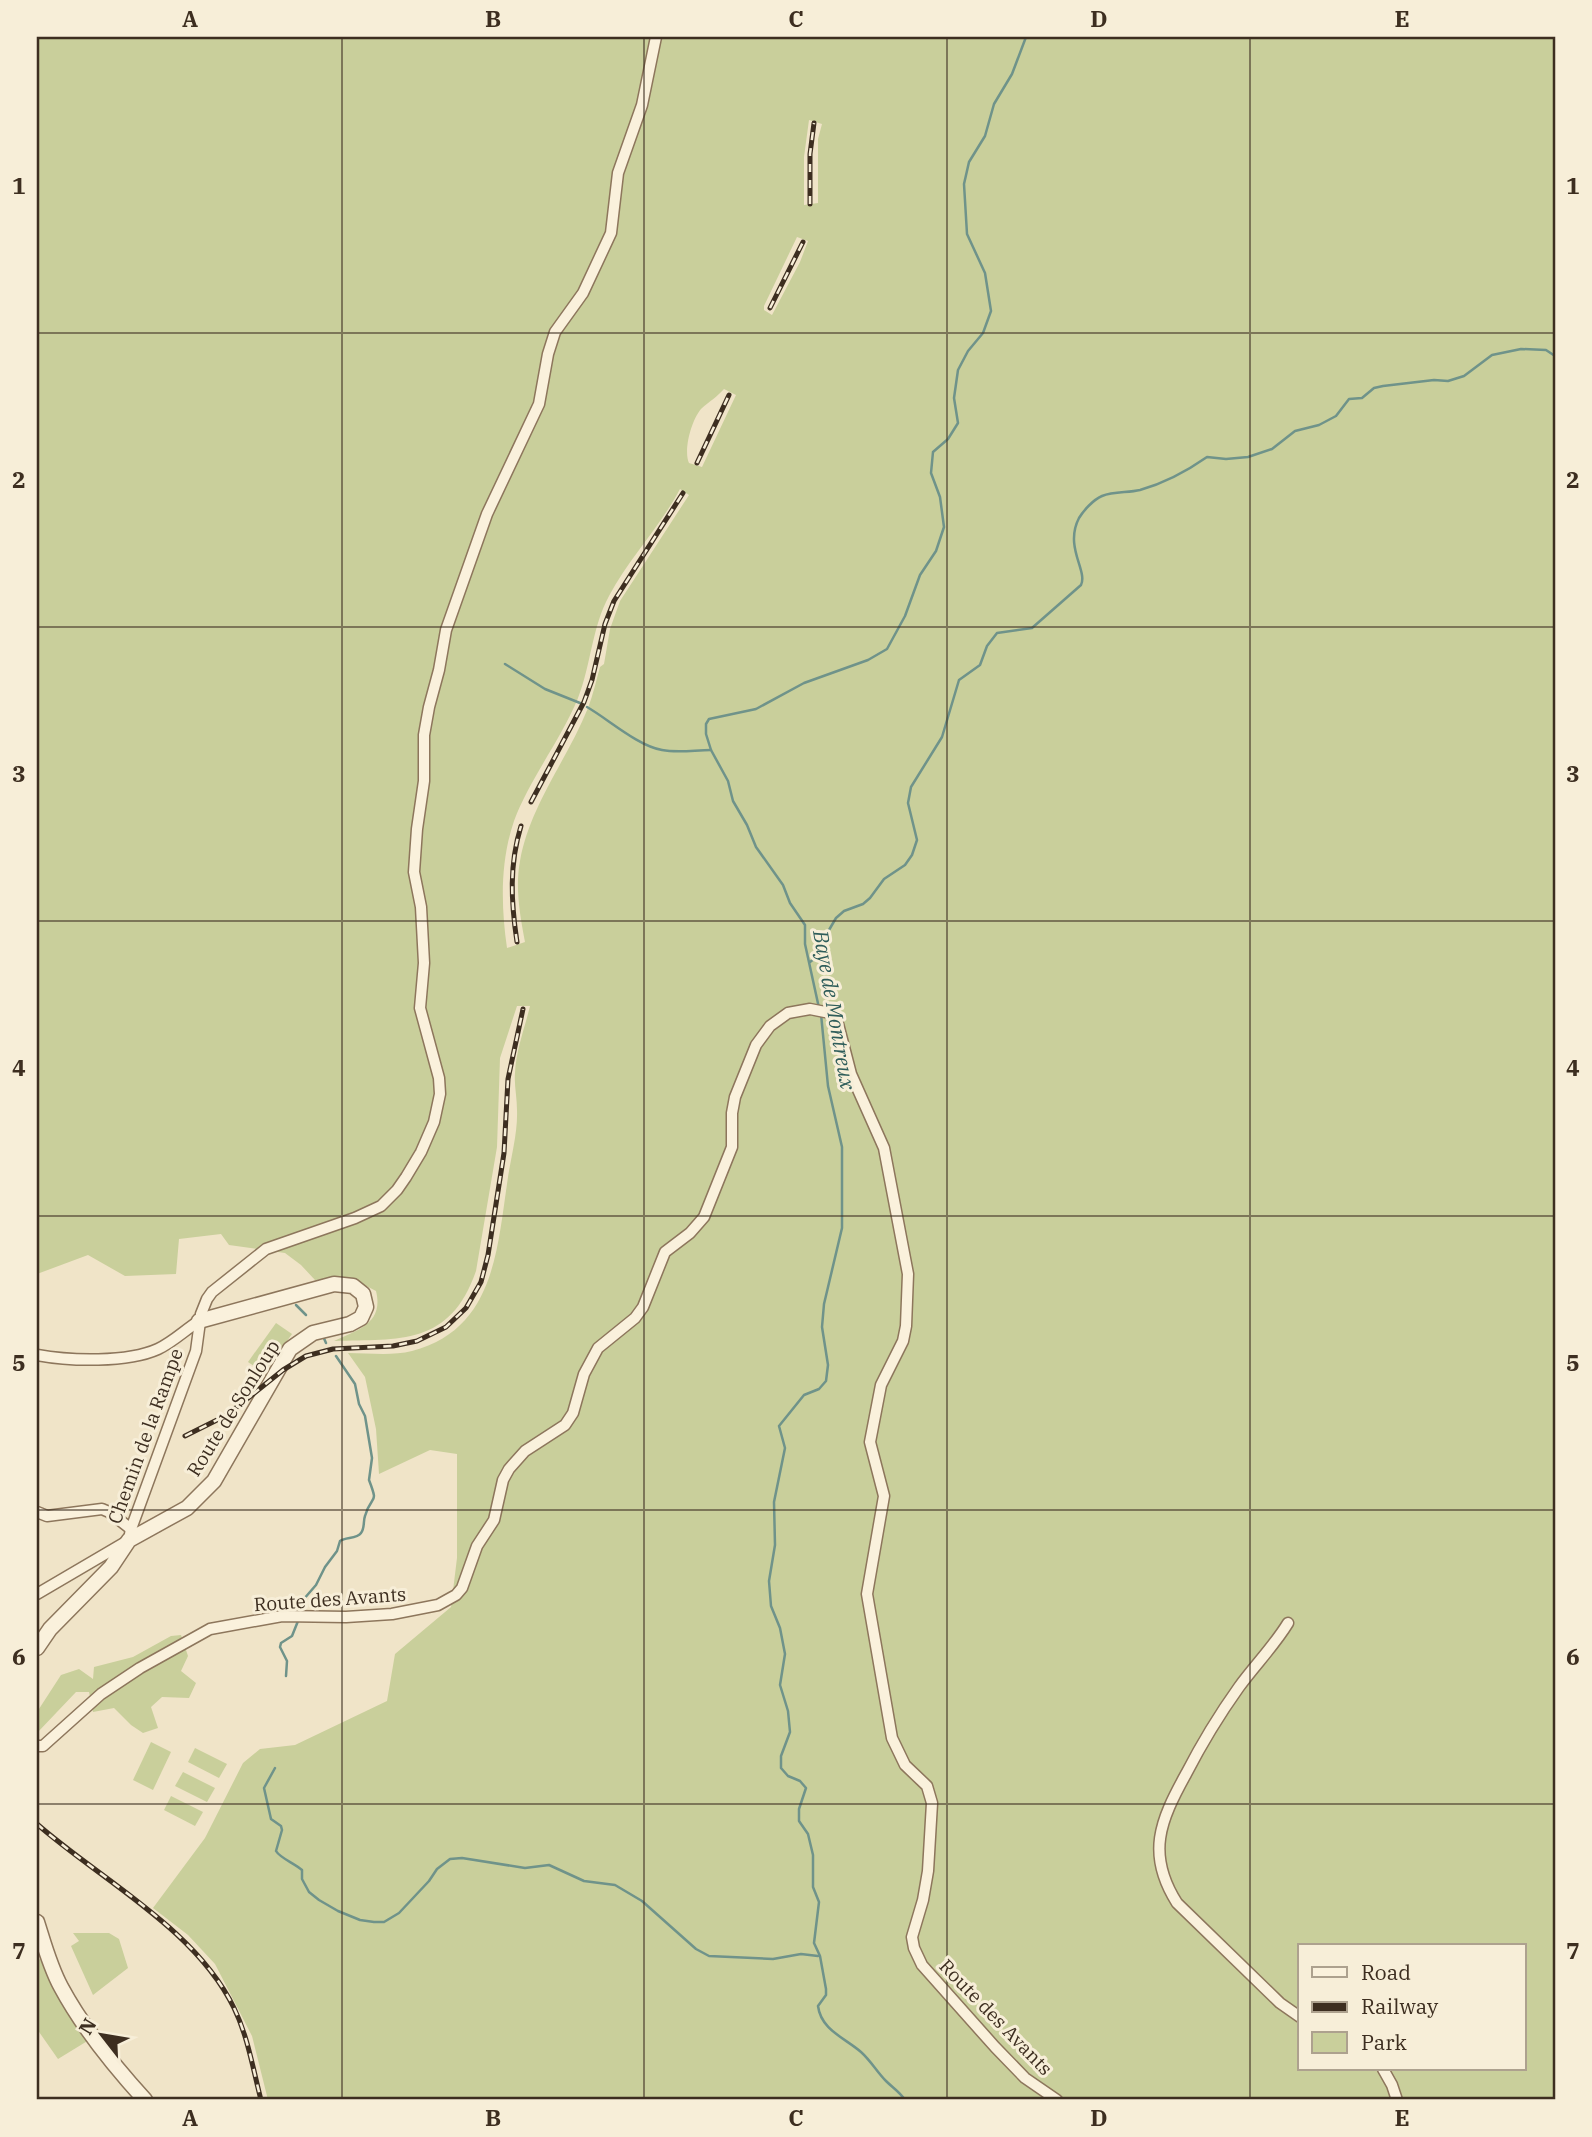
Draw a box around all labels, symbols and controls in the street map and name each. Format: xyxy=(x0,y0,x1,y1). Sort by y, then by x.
text: A xyxy=(182,3,198,33)
text: B xyxy=(485,3,501,33)
text: C xyxy=(788,3,804,33)
text: D xyxy=(1090,3,1108,33)
text: E xyxy=(1394,3,1410,33)
text: 1 xyxy=(12,170,26,200)
text: 1 xyxy=(1566,170,1580,200)
text: 2 xyxy=(12,464,26,494)
text: 2 xyxy=(1566,464,1580,494)
text: 3 xyxy=(12,758,26,788)
text: 3 xyxy=(1566,758,1580,788)
water label: Baye de Montreux xyxy=(807,927,863,1093)
text: 4 xyxy=(12,1052,26,1082)
text: 4 xyxy=(1566,1052,1580,1082)
street label: Route de Sonloup xyxy=(181,1335,285,1481)
street label: Chemin de la Rampe xyxy=(102,1345,188,1527)
text: 5 xyxy=(12,1347,26,1377)
text: 5 xyxy=(1566,1347,1580,1377)
street label: Route des Avants xyxy=(253,1582,407,1616)
text: 6 xyxy=(12,1641,26,1671)
text: 6 xyxy=(1566,1641,1580,1671)
text: 7 xyxy=(12,1935,26,1965)
text: 7 xyxy=(1566,1935,1580,1965)
legend xyxy=(1298,1944,1526,2070)
street label: Route des Avants xyxy=(934,1954,1058,2080)
text: Road xyxy=(1361,1958,1411,1986)
text: Railway xyxy=(1361,1992,1439,2020)
north arrow xyxy=(66,2000,136,2070)
text: N xyxy=(73,2014,102,2039)
text: Park xyxy=(1361,2028,1408,2056)
text: A xyxy=(182,2102,198,2132)
text: B xyxy=(485,2102,501,2132)
text: C xyxy=(788,2102,804,2132)
text: D xyxy=(1090,2102,1108,2132)
text: E xyxy=(1394,2102,1410,2132)

